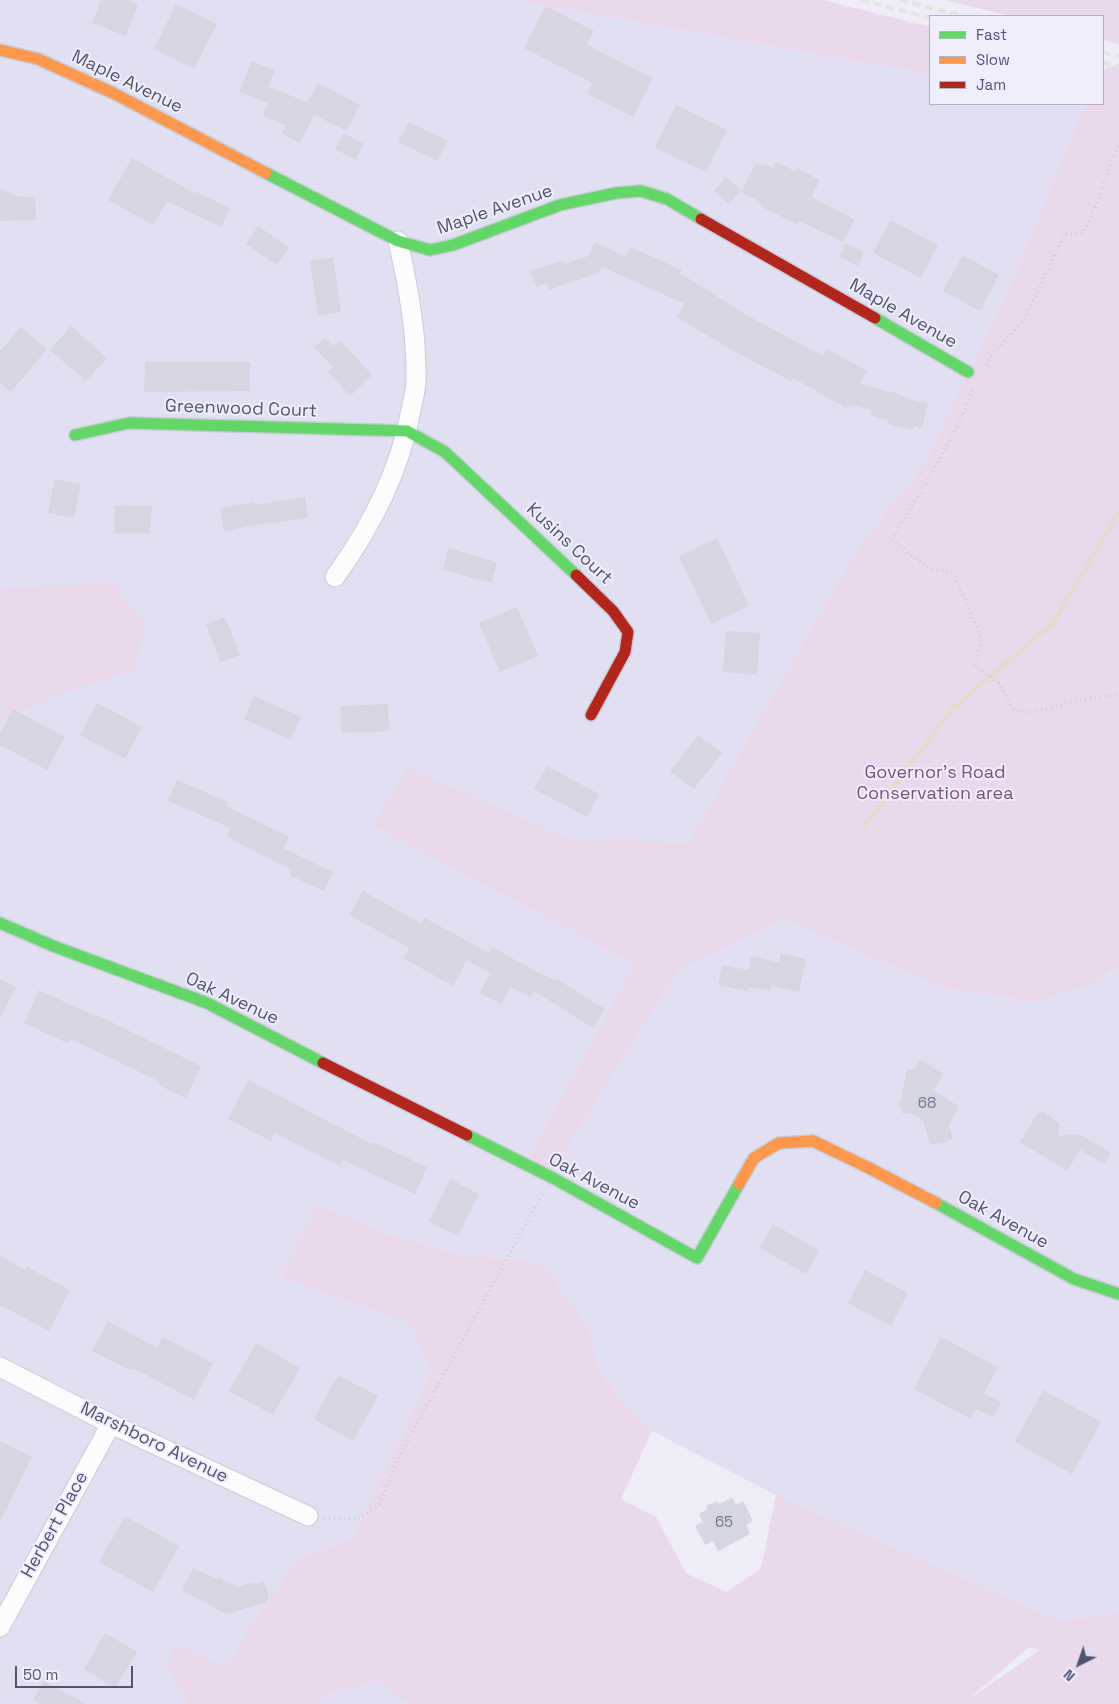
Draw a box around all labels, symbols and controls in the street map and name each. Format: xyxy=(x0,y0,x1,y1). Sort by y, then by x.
legend xyxy=(929,15,1104,105)
text: Fast xyxy=(976,25,1007,44)
street label: Maple Avenue xyxy=(68,46,186,118)
text: Slow xyxy=(976,50,1010,69)
text: Jam xyxy=(976,75,1006,94)
street label: Maple Avenue xyxy=(434,180,556,240)
street label: Maple Avenue xyxy=(845,274,961,354)
street label: Greenwood Court xyxy=(165,396,317,422)
street label: Kusins Court xyxy=(522,499,616,589)
park label: Governor's Road Conservation area xyxy=(856,762,1014,804)
street label: Oak Avenue xyxy=(182,968,282,1030)
house number: 68 xyxy=(918,1095,936,1113)
street label: Oak Avenue xyxy=(545,1149,643,1215)
street label: Oak Avenue xyxy=(954,1186,1052,1254)
street label: Marshboro Avenue xyxy=(77,1398,231,1488)
street label: Herbert Place xyxy=(17,1468,93,1582)
house number: 65 xyxy=(715,1514,733,1532)
north arrow xyxy=(1054,1639,1104,1689)
scale bar xyxy=(18,1656,135,1688)
text: 50 m xyxy=(23,1665,58,1684)
text: N xyxy=(1060,1665,1079,1685)

